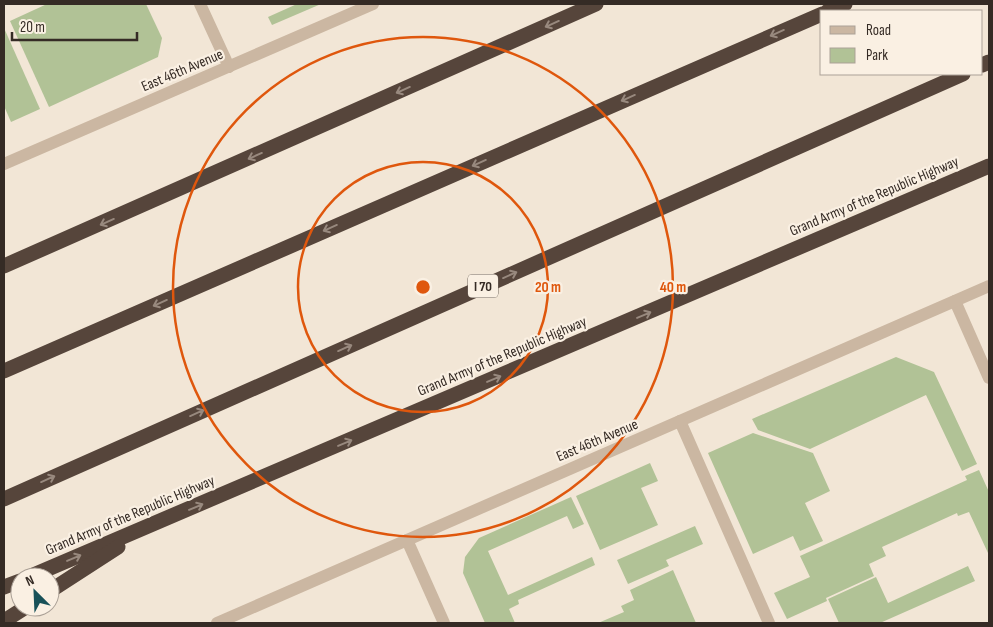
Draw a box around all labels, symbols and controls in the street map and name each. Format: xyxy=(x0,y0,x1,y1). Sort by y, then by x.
scale bar xyxy=(12,10,138,42)
legend xyxy=(820,10,983,75)
text: 20 m xyxy=(20,18,45,37)
one-way arrow xyxy=(545,19,560,29)
text: Road xyxy=(866,21,891,40)
one-way arrow xyxy=(770,29,785,39)
street label: East 46th Avenue xyxy=(138,45,226,96)
text: Park xyxy=(866,46,888,65)
one-way arrow xyxy=(396,85,411,95)
one-way arrow xyxy=(621,94,636,104)
one-way arrow xyxy=(248,151,263,161)
street label: Grand Army of the Republic Highway xyxy=(787,152,962,241)
one-way arrow xyxy=(472,159,487,169)
one-way arrow xyxy=(100,217,115,227)
one-way arrow xyxy=(323,224,338,234)
one-way arrow xyxy=(502,269,517,279)
road number: I 70 xyxy=(468,274,498,298)
centre of rings xyxy=(414,278,432,296)
text: 20 m xyxy=(535,278,561,297)
text: 40 m xyxy=(660,278,686,297)
one-way arrow xyxy=(153,298,168,308)
one-way arrow xyxy=(636,309,651,319)
street label: Grand Army of the Republic Highway xyxy=(415,312,590,401)
one-way arrow xyxy=(337,342,352,352)
one-way arrow xyxy=(486,373,501,383)
one-way arrow xyxy=(189,408,204,418)
street label: East 46th Avenue xyxy=(553,415,641,466)
one-way arrow xyxy=(337,437,352,447)
street label: Grand Army of the Republic Highway xyxy=(43,471,218,560)
one-way arrow xyxy=(40,474,55,484)
one-way arrow xyxy=(188,501,203,511)
one-way arrow xyxy=(66,553,81,563)
north arrow xyxy=(10,567,60,617)
text: N xyxy=(23,571,37,590)

